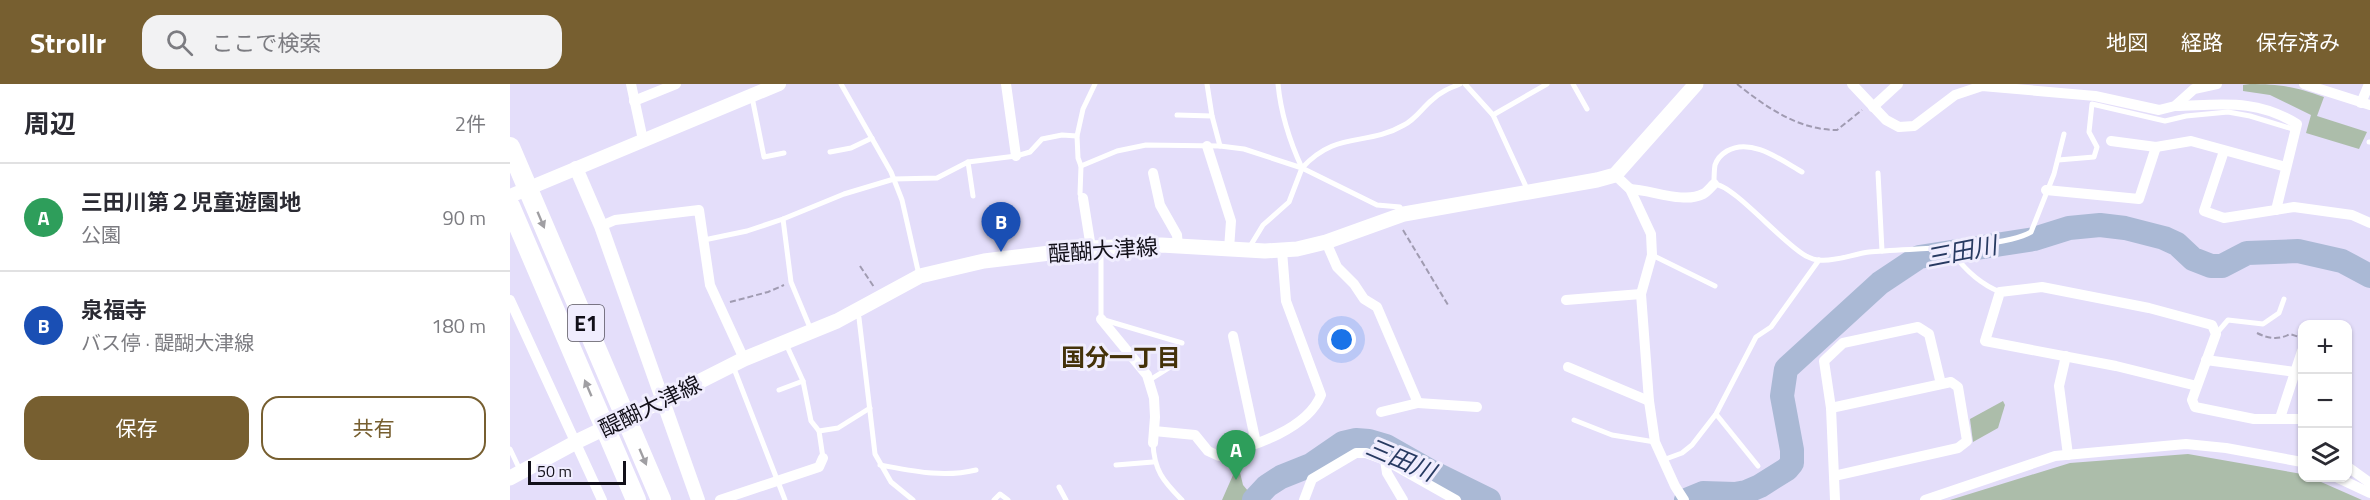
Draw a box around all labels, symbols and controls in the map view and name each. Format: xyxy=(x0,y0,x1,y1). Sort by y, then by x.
search box xyxy=(142,15,562,69)
text: Strollr xyxy=(30,21,106,64)
icon: search xyxy=(163,26,196,59)
text: ここで検索 xyxy=(211,26,321,60)
text: 地図 xyxy=(2106,26,2148,58)
text: 経路 xyxy=(2181,26,2223,58)
text: 保存済み xyxy=(2256,26,2340,58)
text: 周辺 xyxy=(24,104,76,143)
text: 2件 xyxy=(455,108,486,139)
text: 三田川第２児童遊園地 xyxy=(81,185,301,219)
text: A xyxy=(37,202,50,233)
text: 90 m xyxy=(442,202,486,233)
pin: B xyxy=(982,202,1020,252)
one-way arrow xyxy=(537,211,546,228)
text: 公園 xyxy=(81,219,121,250)
water label: 三田川 xyxy=(1922,226,2003,276)
street label: 醍醐大津線 xyxy=(1047,229,1159,271)
text: 泉福寺 xyxy=(81,293,147,327)
road number: E1 xyxy=(568,305,604,341)
text: B xyxy=(37,310,50,341)
text: 180 m xyxy=(431,310,486,341)
map controls xyxy=(2298,320,2352,482)
button: + xyxy=(2298,320,2352,374)
your location xyxy=(1327,325,1356,354)
text: バス停 · 醍醐大津線 xyxy=(81,327,254,358)
district label: 国分一丁目 xyxy=(1061,339,1181,375)
street label: 醍醐大津線 xyxy=(593,367,707,445)
button: − xyxy=(2298,374,2352,428)
one-way arrow xyxy=(583,379,593,397)
button: 保存 xyxy=(24,396,249,460)
button: 共有 xyxy=(261,396,486,460)
water label: 三田川 xyxy=(1361,428,1444,491)
button: layers xyxy=(2298,428,2352,482)
pin: A xyxy=(1216,430,1256,480)
one-way arrow xyxy=(639,448,648,466)
scale bar xyxy=(528,458,626,486)
text: 50 m xyxy=(537,459,572,483)

